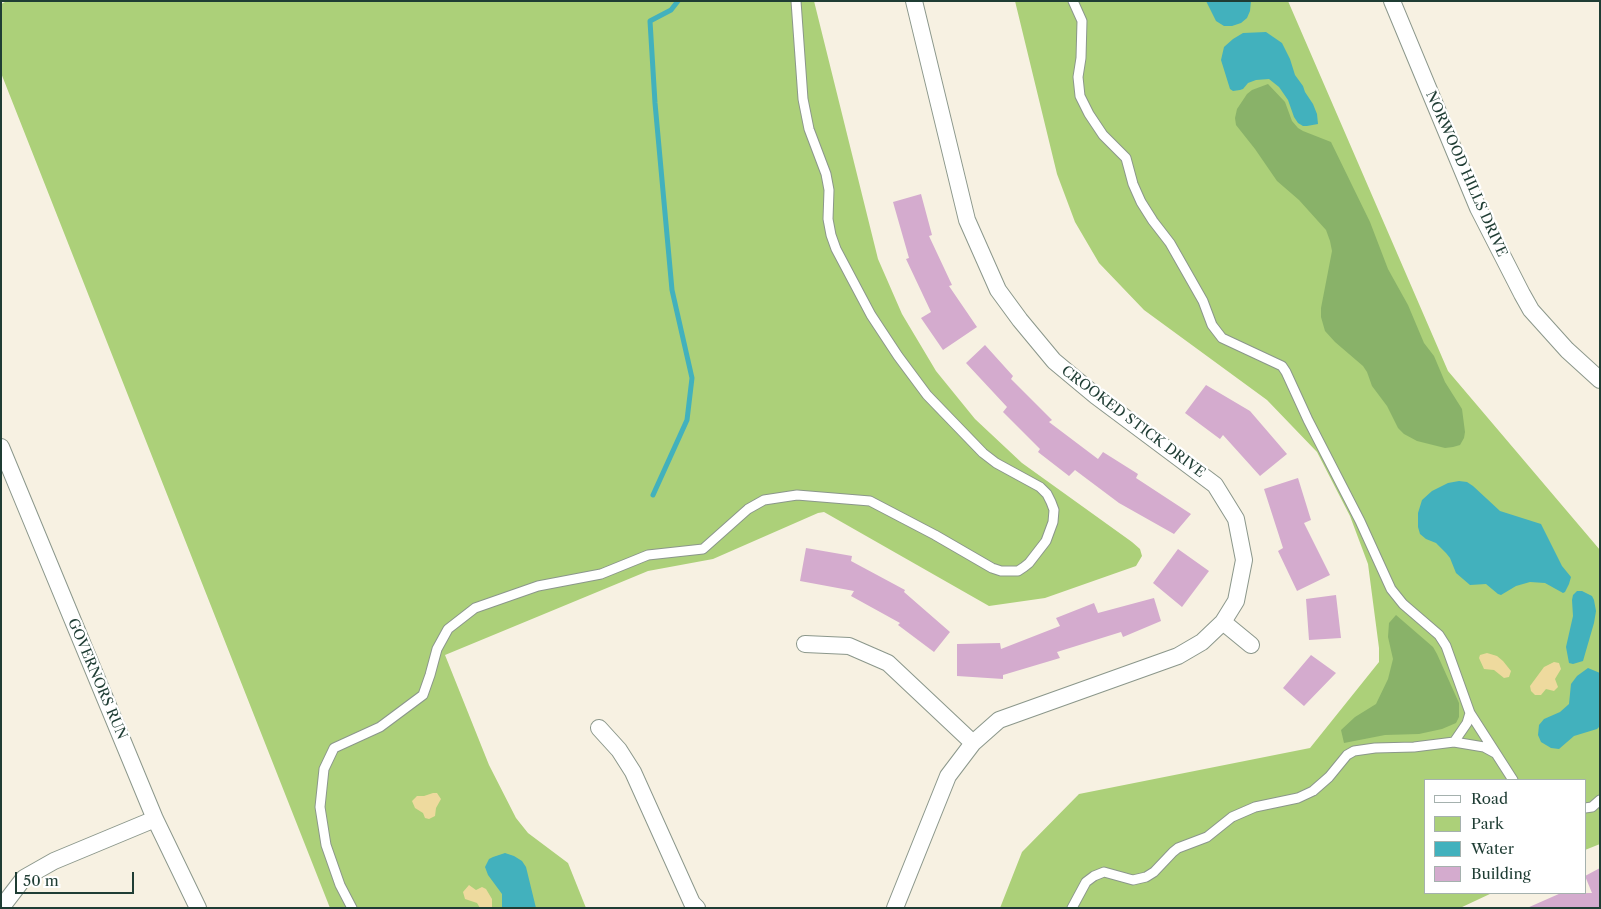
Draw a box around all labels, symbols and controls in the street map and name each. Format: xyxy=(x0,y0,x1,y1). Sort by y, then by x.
street label: NORWOOD HILLS DRIVE xyxy=(1422,88,1510,260)
street label: CROOKED STICK DRIVE xyxy=(1058,362,1208,482)
street label: GOVERNORS RUN xyxy=(64,616,130,742)
legend xyxy=(1424,779,1586,894)
text: Road xyxy=(1471,789,1508,808)
text: Park xyxy=(1471,814,1504,833)
text: Water xyxy=(1471,839,1514,858)
scale bar xyxy=(18,862,136,894)
text: Building xyxy=(1471,864,1531,883)
text: 50 m xyxy=(23,871,59,890)

